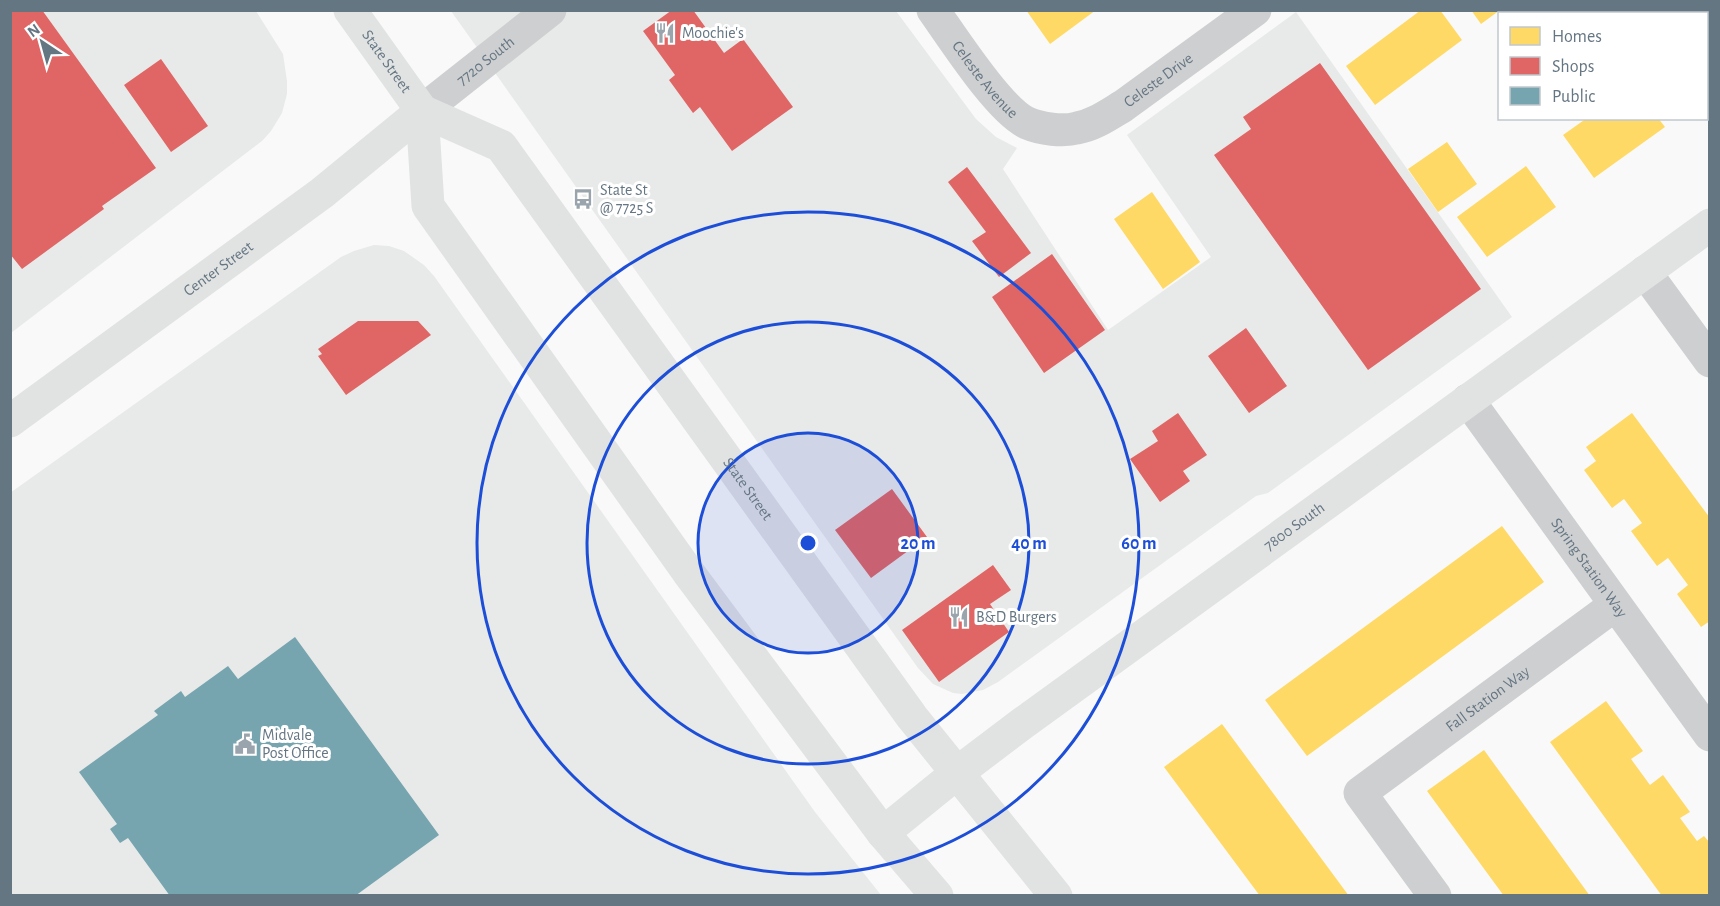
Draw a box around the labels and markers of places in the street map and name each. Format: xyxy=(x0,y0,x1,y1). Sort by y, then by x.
restaurant icon: Moochie's xyxy=(653,21,677,45)
place label: Moochie's xyxy=(682,25,744,41)
place label: State St @ 7725 S xyxy=(600,182,653,216)
bus stop icon: State St @ 7725 S xyxy=(571,187,595,211)
centre of rings xyxy=(798,533,818,553)
restaurant icon: B&D Burgers xyxy=(947,605,971,629)
place label: B&D Burgers xyxy=(976,609,1057,625)
place label: Midvale Post Office xyxy=(262,727,329,761)
public building icon: Midvale Post Office xyxy=(233,732,257,756)

